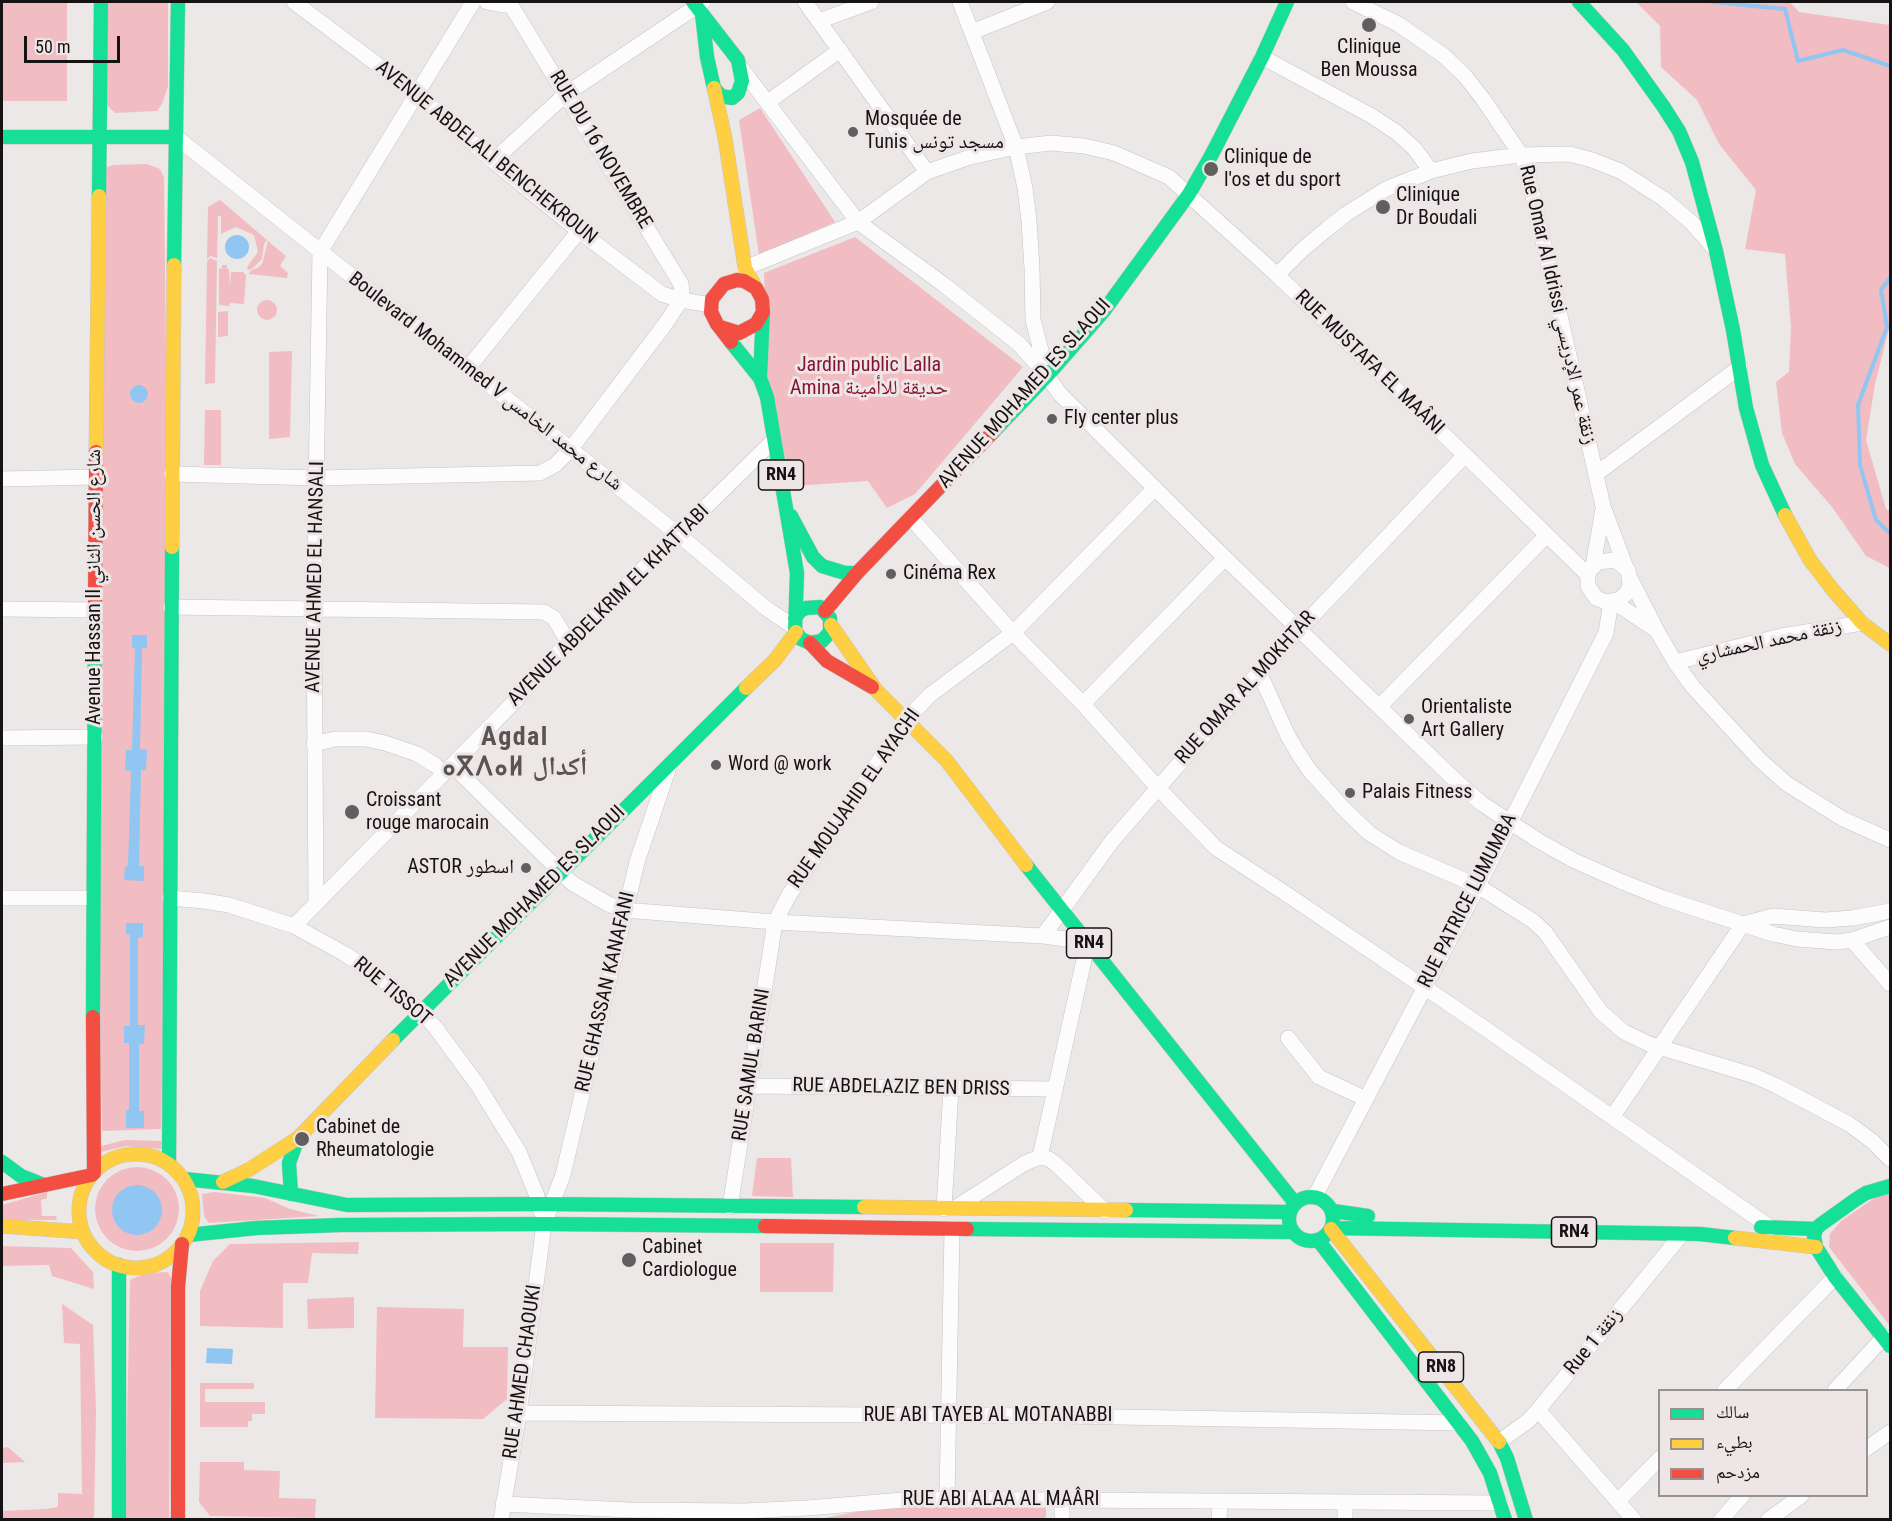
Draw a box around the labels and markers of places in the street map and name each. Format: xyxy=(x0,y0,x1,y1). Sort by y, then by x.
marker: Clinique Ben Moussa xyxy=(1360,16,1378,34)
place label: Clinique Ben Moussa xyxy=(1320,36,1418,83)
place label: Mosquée de Tunis مسجد تونس xyxy=(865,108,1004,155)
marker: Mosquée de Tunis مسجد تونس xyxy=(846,125,860,139)
place label: Clinique de l'os et du sport xyxy=(1224,146,1341,193)
marker: Clinique de l'os et du sport xyxy=(1202,160,1220,178)
place label: Clinique Dr Boudali xyxy=(1396,184,1477,231)
marker: Clinique Dr Boudali xyxy=(1374,198,1392,216)
place label: Fly center plus xyxy=(1064,407,1179,431)
marker: Fly center plus xyxy=(1045,412,1059,426)
place label: Cinéma Rex xyxy=(903,562,996,586)
marker: Cinéma Rex xyxy=(884,567,898,581)
place label: Orientaliste Art Gallery xyxy=(1421,696,1512,743)
marker: Orientaliste Art Gallery xyxy=(1402,712,1416,726)
place label: Word @ work xyxy=(728,753,832,777)
marker: Word @ work xyxy=(709,758,723,772)
place label: Palais Fitness xyxy=(1362,781,1472,805)
marker: Palais Fitness xyxy=(1343,786,1357,800)
place label: Croissant rouge marocain xyxy=(366,789,489,836)
marker: Croissant rouge marocain xyxy=(343,803,361,821)
place label: ASTOR اسطور xyxy=(407,856,514,880)
marker: ASTOR اسطور xyxy=(519,861,533,875)
place label: Cabinet de Rheumatologie xyxy=(316,1116,434,1163)
marker: Cabinet de Rheumatologie xyxy=(293,1130,311,1148)
place label: Cabinet Cardiologue xyxy=(642,1236,737,1283)
marker: Cabinet Cardiologue xyxy=(620,1251,638,1269)

